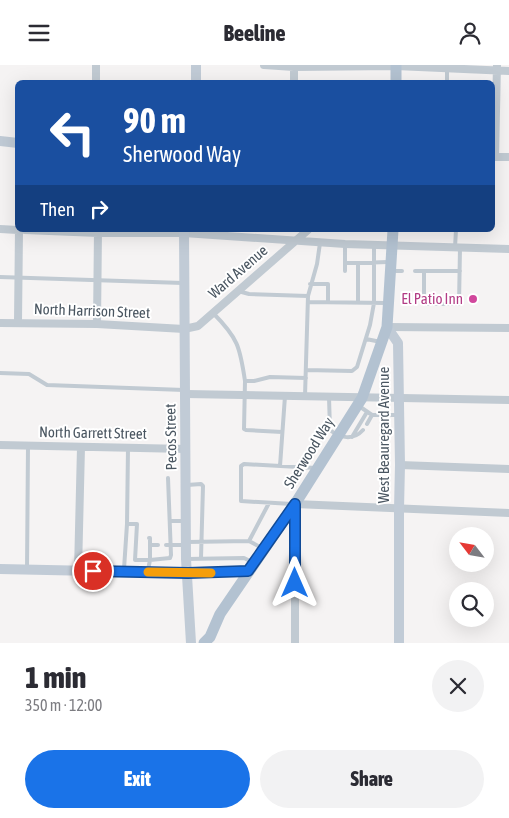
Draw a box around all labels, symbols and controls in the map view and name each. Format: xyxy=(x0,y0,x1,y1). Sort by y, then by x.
icon: menu xyxy=(25,19,53,47)
icon: person xyxy=(456,19,484,47)
text: Beeline xyxy=(224,20,285,46)
icon: left xyxy=(40,100,105,165)
text: 90 m xyxy=(123,100,186,140)
text: Sherwood Way xyxy=(123,141,241,167)
icon: right xyxy=(85,195,113,223)
text: Then xyxy=(40,198,75,220)
street label: Ward Avenue xyxy=(205,241,271,302)
place label: El Patio Inn xyxy=(401,290,463,307)
marker: El Patio Inn xyxy=(467,293,479,305)
street label: North Harrison Street xyxy=(34,300,150,321)
street label: West Beauregard Avenue xyxy=(375,367,392,503)
street label: Pecos Street xyxy=(161,403,180,471)
street label: Sherwood Way xyxy=(280,414,337,491)
street label: North Garrett Street xyxy=(39,423,147,442)
north arrow xyxy=(449,527,494,573)
map controls xyxy=(449,527,494,627)
pin xyxy=(72,550,114,592)
position arrow xyxy=(268,556,320,608)
icon: arrive xyxy=(79,557,107,585)
button: search xyxy=(449,582,494,627)
text: 1 min xyxy=(25,660,86,694)
button: close xyxy=(432,660,484,712)
text: 350 m · 12:00 xyxy=(25,696,102,714)
button: Exit xyxy=(25,750,250,808)
button: Share xyxy=(260,750,484,808)

